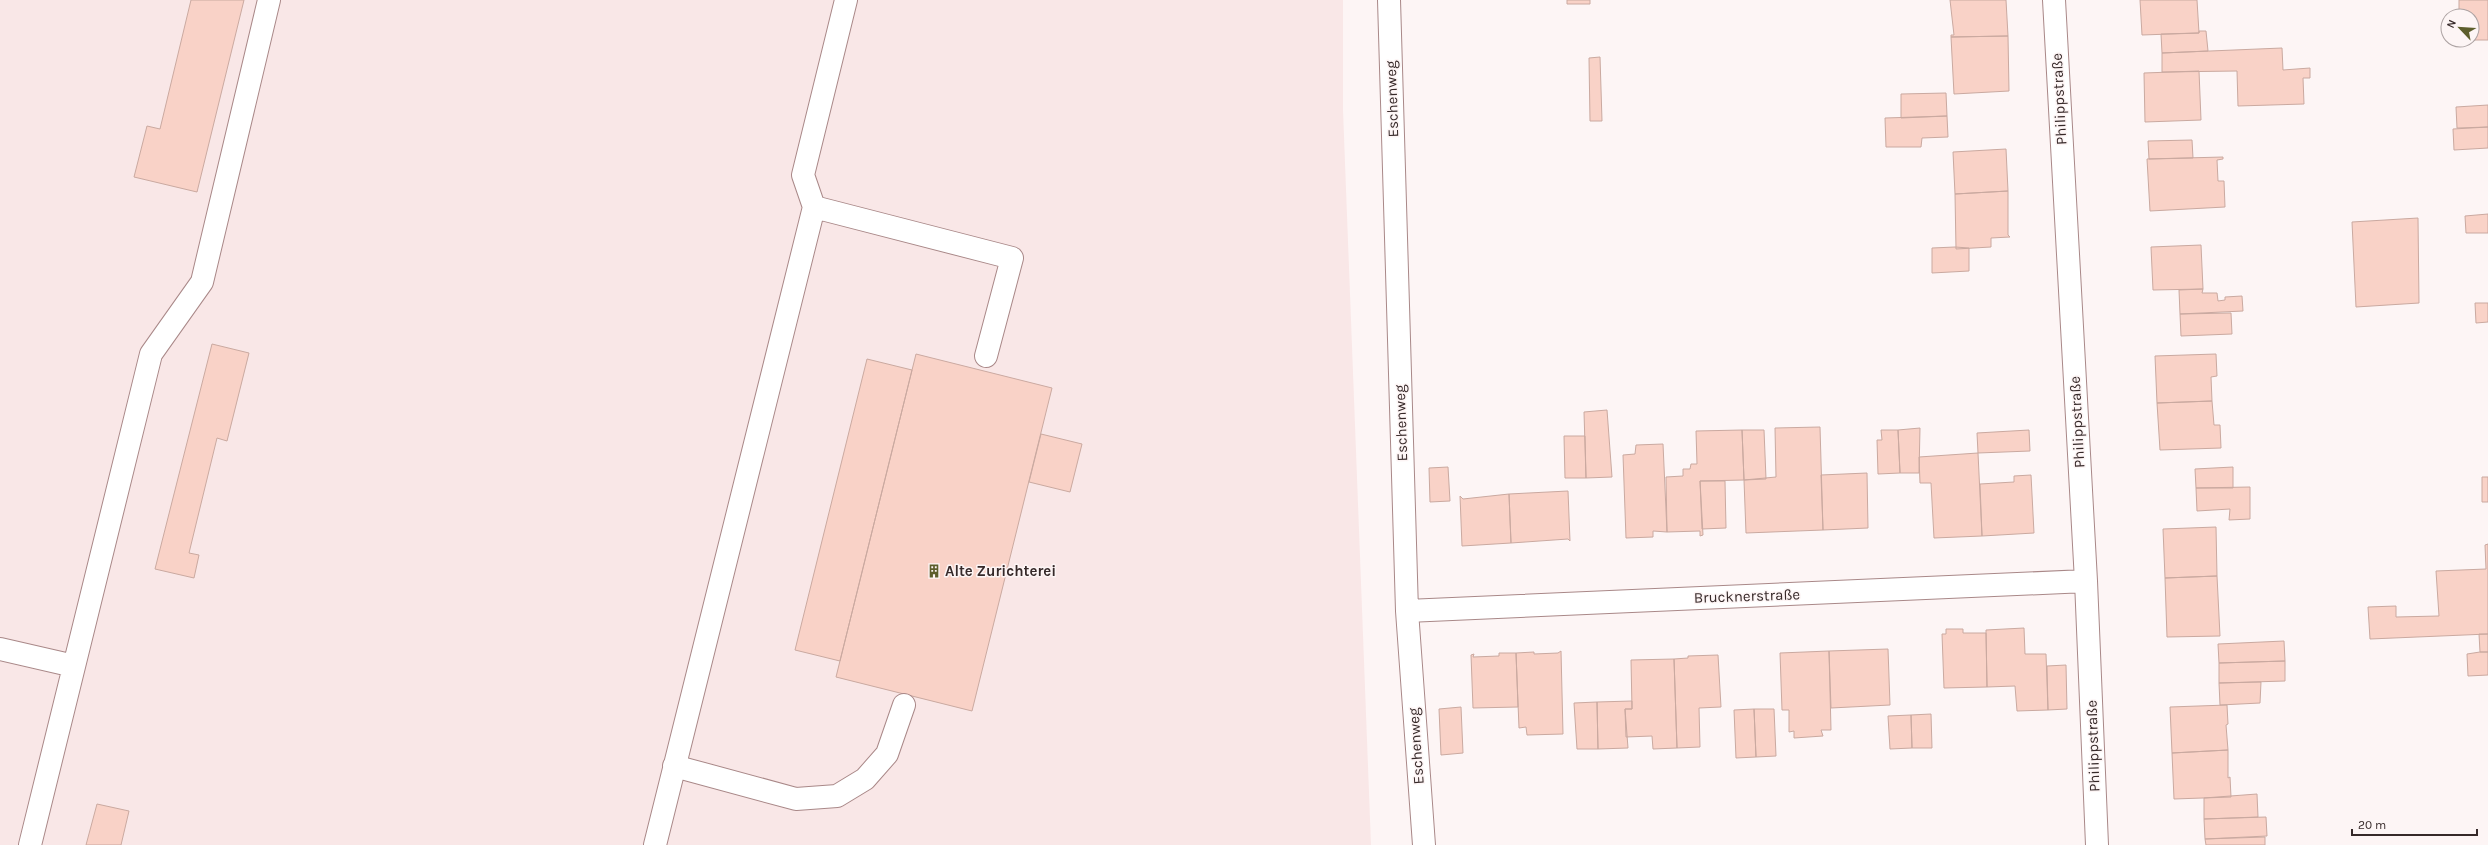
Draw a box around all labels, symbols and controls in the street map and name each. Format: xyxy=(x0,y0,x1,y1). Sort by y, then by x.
north arrow xyxy=(2440,8,2480,48)
text: N xyxy=(2444,18,2459,30)
street label: Philippstraße xyxy=(2048,53,2070,145)
street label: Eschenweg xyxy=(1382,60,1402,138)
street label: Philippstraße xyxy=(2066,376,2088,468)
street label: Eschenweg xyxy=(1391,384,1411,462)
place label: Alte Zurichterei xyxy=(945,562,1056,580)
building icon: Alte Zurichterei xyxy=(926,563,942,579)
street label: Brucknerstraße xyxy=(1694,585,1800,607)
street label: Philippstraße xyxy=(2082,700,2104,792)
street label: Eschenweg xyxy=(1404,706,1428,785)
scale bar xyxy=(2352,811,2477,837)
text: 20 m xyxy=(2358,818,2386,832)

